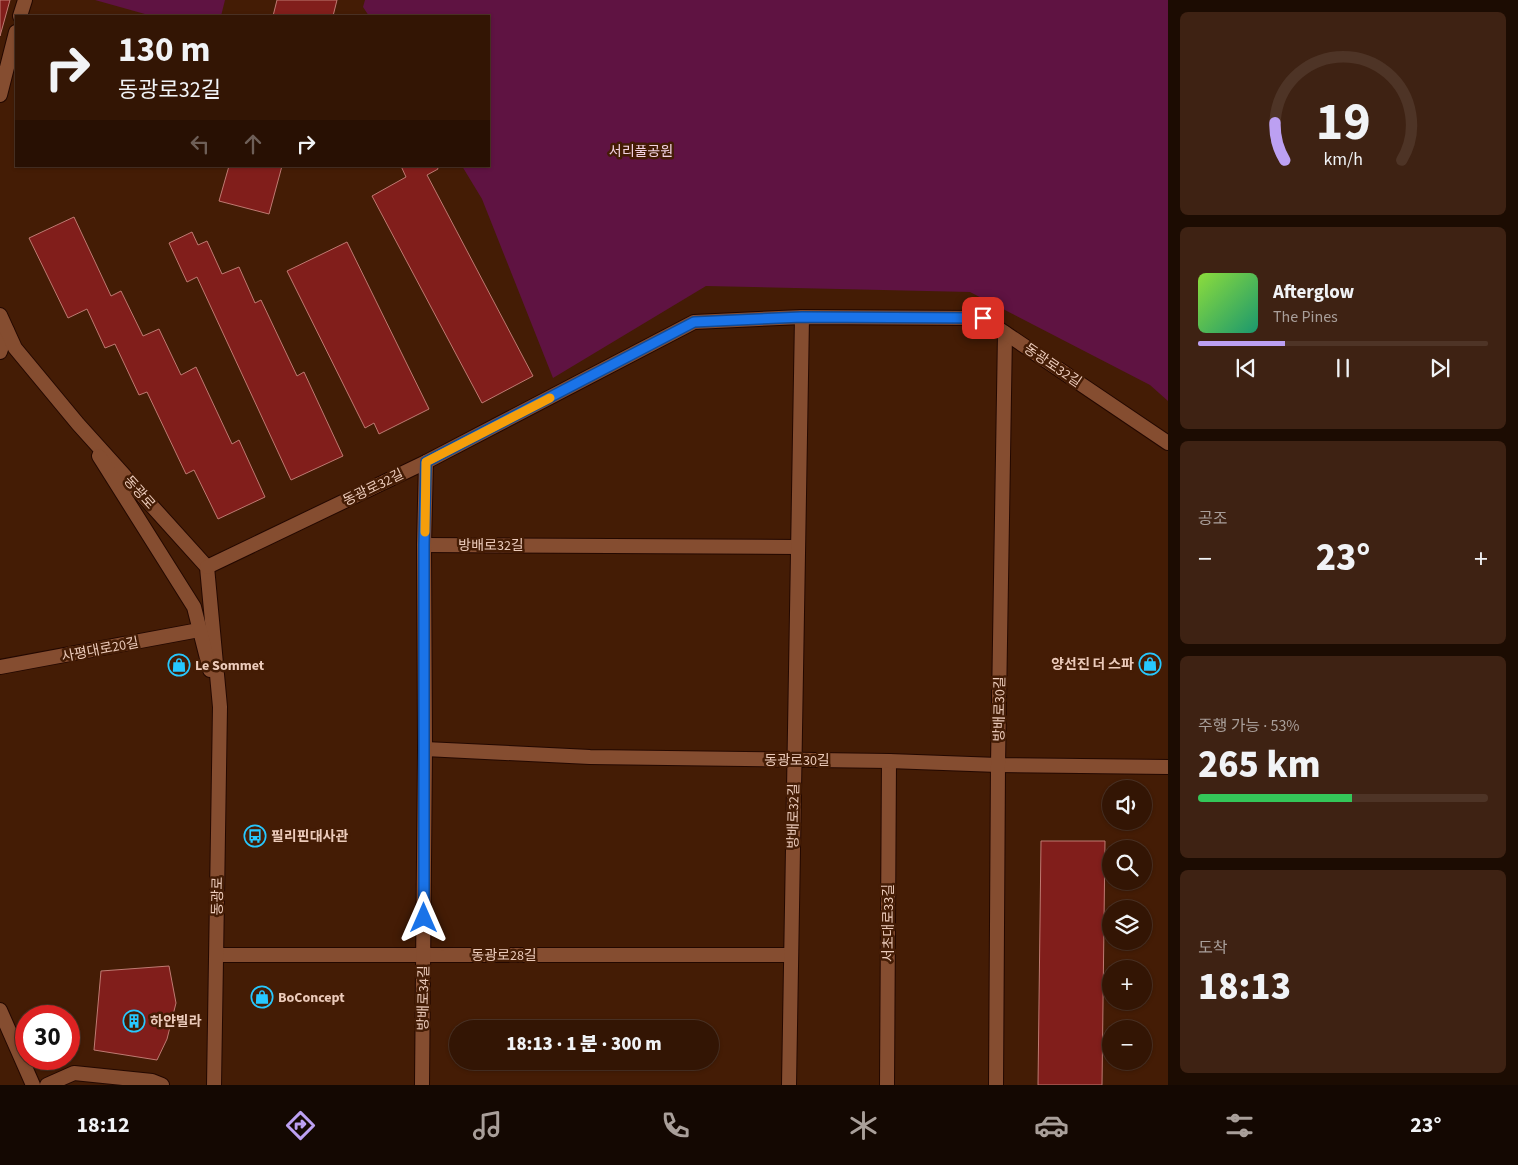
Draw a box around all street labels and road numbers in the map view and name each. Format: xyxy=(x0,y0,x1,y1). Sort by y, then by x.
street label: 동광로32길 xyxy=(1020,339,1085,392)
street label: 동광로32길 xyxy=(340,465,407,511)
street label: 동광로 xyxy=(119,472,160,514)
street label: 방배로32길 xyxy=(458,536,524,556)
street label: 사평대로20길 xyxy=(60,633,141,667)
street label: 방배로30길 xyxy=(989,676,1011,742)
street label: 동광로30길 xyxy=(764,751,830,771)
street label: 방배로32길 xyxy=(783,783,805,849)
street label: 동광로 xyxy=(208,876,228,916)
street label: 서초대로33길 xyxy=(879,884,899,962)
street label: 동광로28길 xyxy=(471,946,537,966)
street label: 방배로34길 xyxy=(413,965,435,1031)

